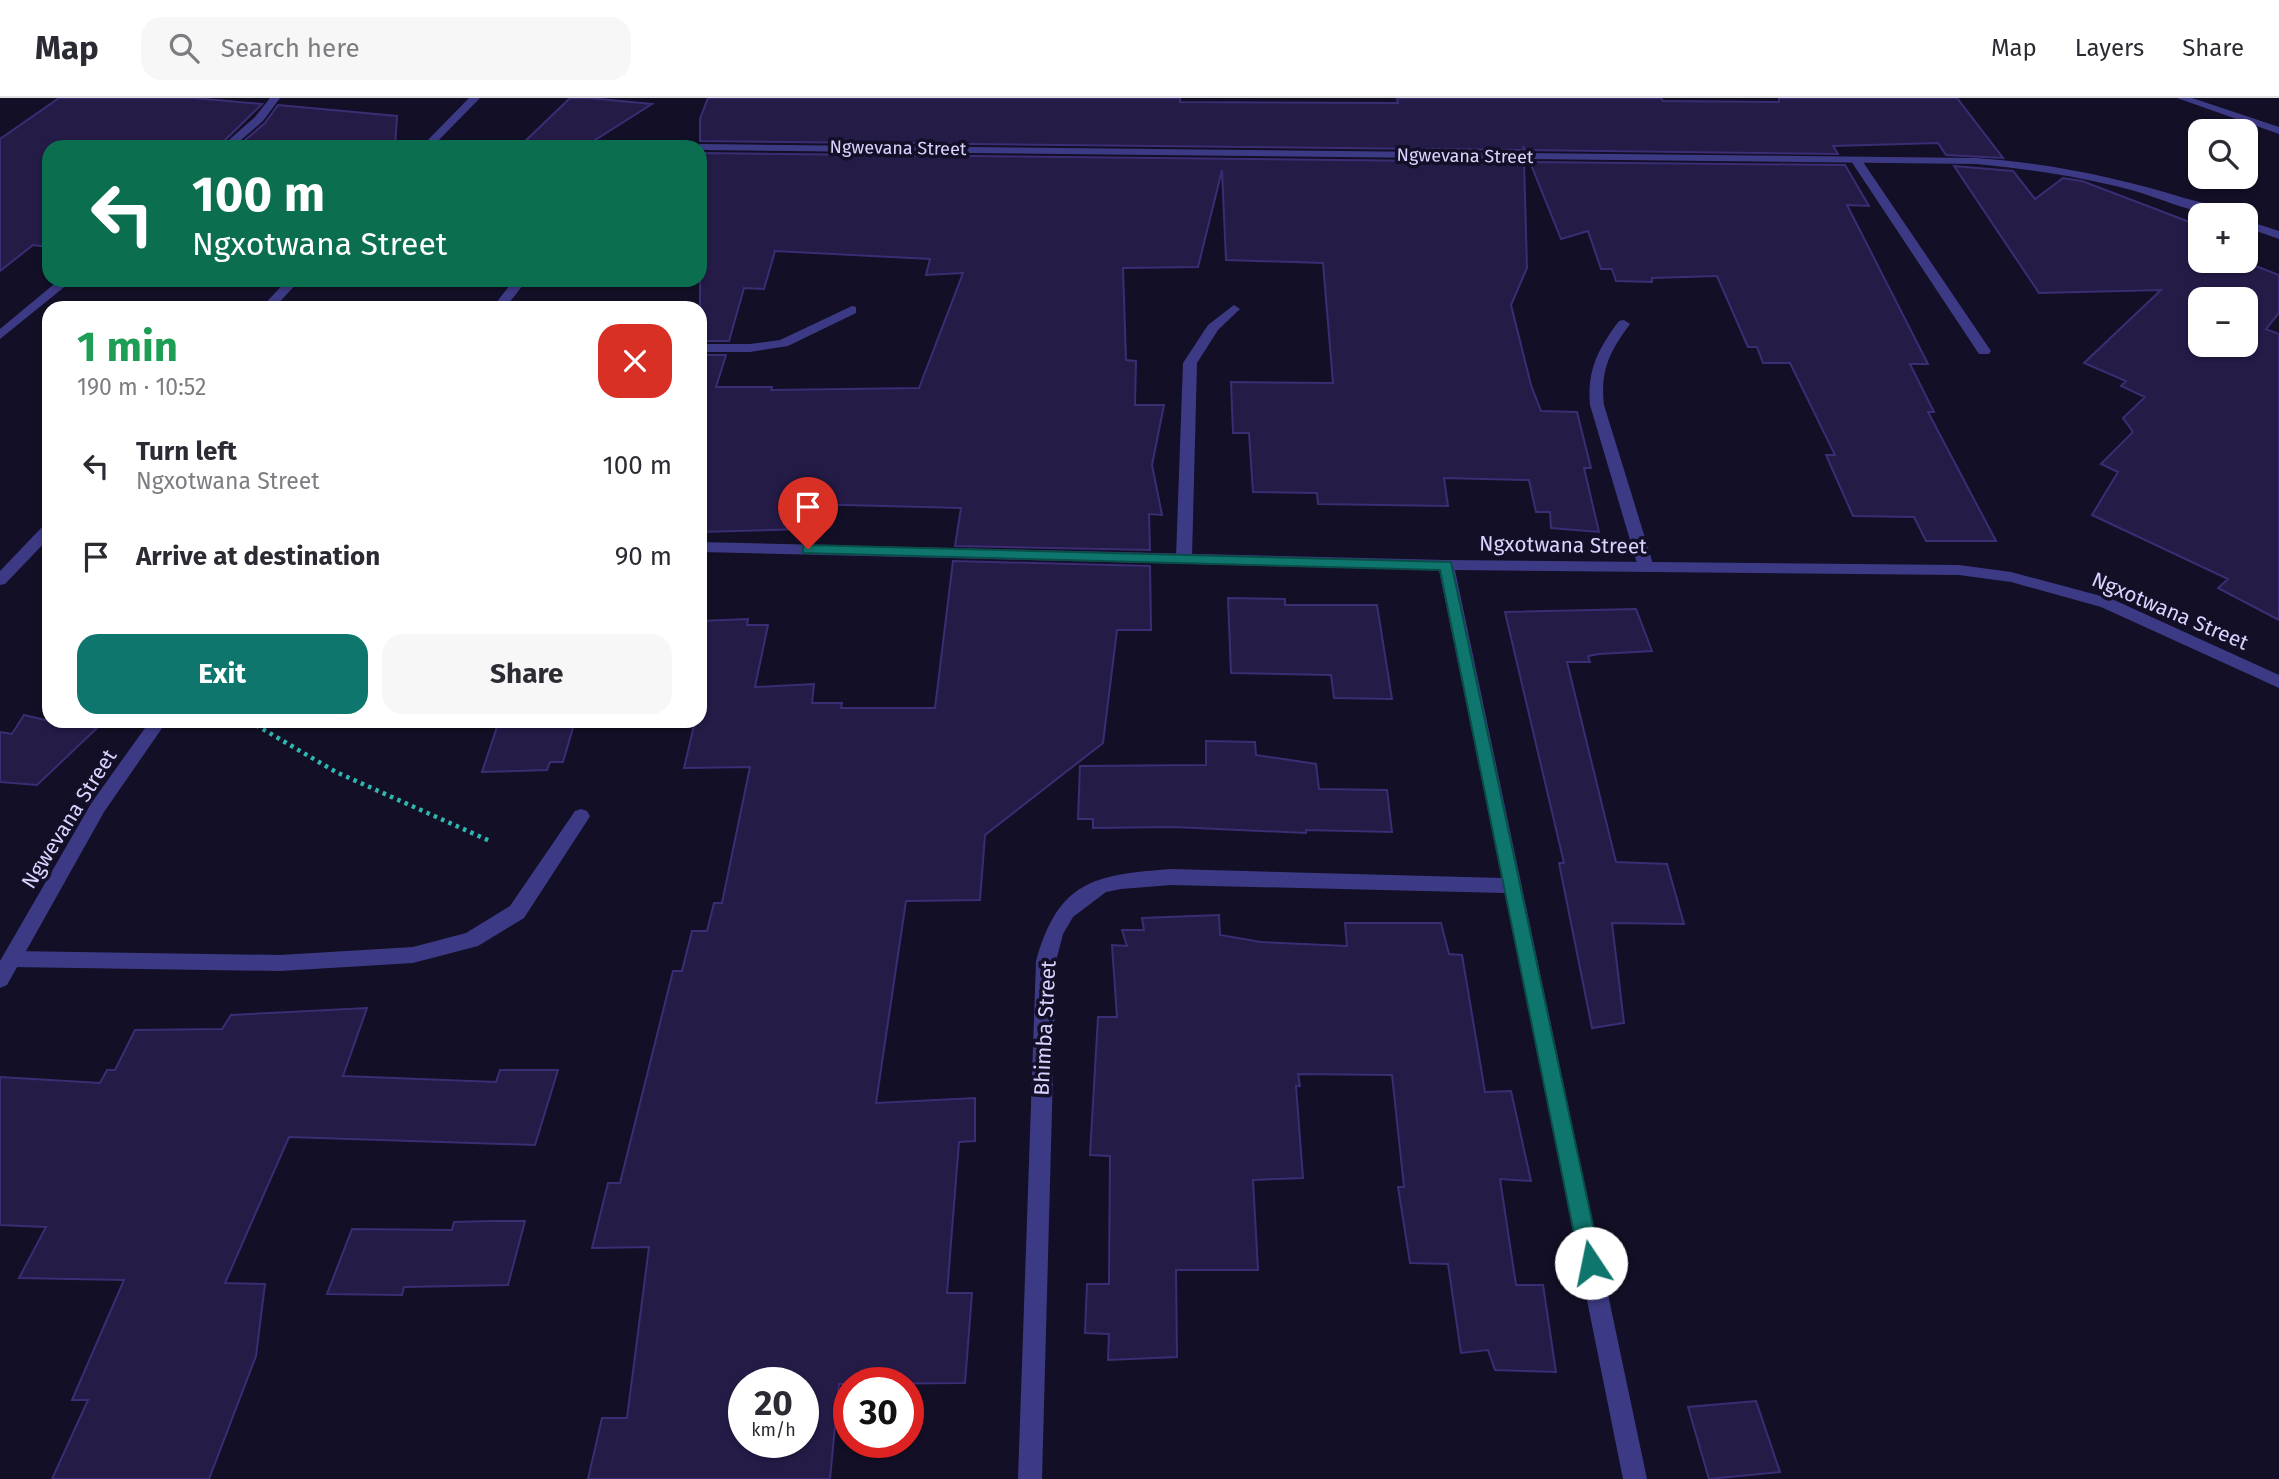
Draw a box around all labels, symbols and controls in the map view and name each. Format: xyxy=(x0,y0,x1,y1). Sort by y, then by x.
search box xyxy=(141,17,631,80)
text: Map xyxy=(35,28,99,68)
icon: search xyxy=(165,29,203,67)
text: Search here xyxy=(221,33,360,64)
text: Map xyxy=(1991,34,2037,62)
text: Layers xyxy=(2075,34,2144,62)
text: Share xyxy=(2182,34,2244,62)
map controls xyxy=(2188,119,2258,357)
button: search xyxy=(2188,119,2258,189)
street label: Ngwevana Street xyxy=(830,136,967,160)
street label: Ngwevana Street xyxy=(1397,144,1534,168)
text: 100 m xyxy=(192,165,325,224)
icon: left xyxy=(77,168,168,259)
button: + xyxy=(2188,203,2258,273)
text: Ngxotwana Street xyxy=(192,225,447,263)
button: − xyxy=(2188,287,2258,357)
text: 1 min xyxy=(77,322,178,372)
button: close xyxy=(598,324,672,398)
text: 190 m · 10:52 xyxy=(77,373,206,401)
text: Turn left xyxy=(136,436,237,467)
icon: left xyxy=(77,447,115,485)
text: 100 m xyxy=(603,450,672,481)
text: Ngxotwana Street xyxy=(136,467,320,495)
pin xyxy=(778,477,838,549)
icon: arrive xyxy=(789,488,827,526)
street label: Ngxotwana Street xyxy=(1479,531,1647,559)
icon: arrive xyxy=(77,538,115,576)
text: Arrive at destination xyxy=(136,541,380,572)
text: 90 m xyxy=(615,541,672,572)
street label: Ngxotwana Street xyxy=(2088,566,2253,656)
button: Exit xyxy=(77,634,368,714)
button: Share xyxy=(382,634,672,714)
street label: Ngwevana Street xyxy=(16,744,122,893)
street label: Bhimba Street xyxy=(1028,959,1062,1096)
position arrow xyxy=(1554,1226,1628,1300)
speed limit sign: 30 xyxy=(833,1367,924,1458)
text: 20 xyxy=(754,1382,793,1424)
text: km/h xyxy=(751,1419,796,1441)

